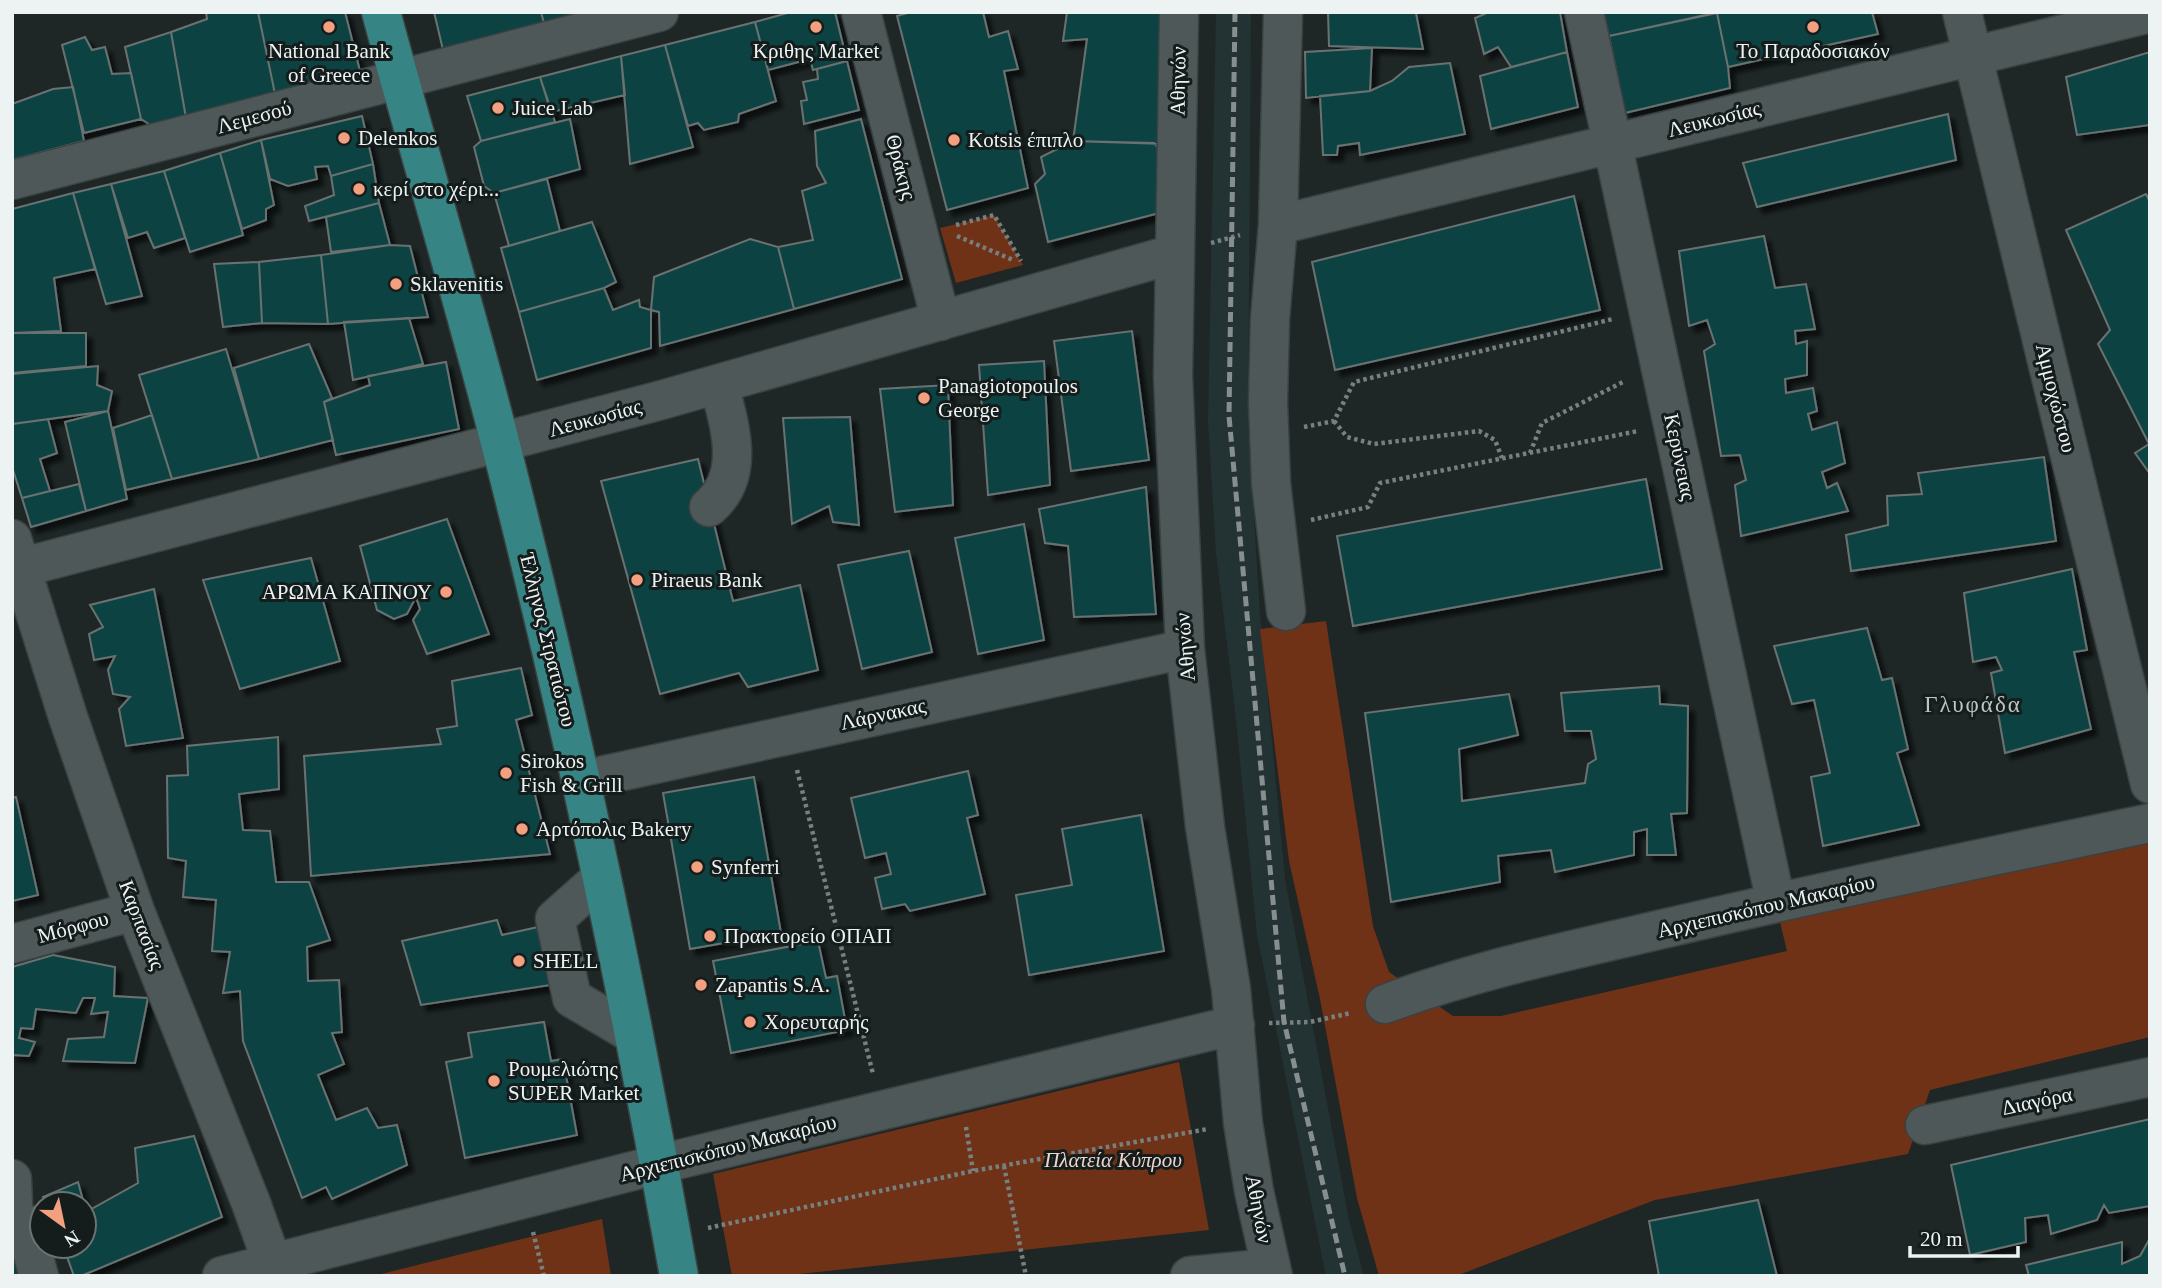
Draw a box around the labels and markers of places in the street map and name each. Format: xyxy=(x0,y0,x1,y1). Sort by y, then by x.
marker: National Bank of Greece xyxy=(321,19,337,35)
marker: Κριθης Market xyxy=(808,19,824,35)
marker: Το Παραδοσιακόν xyxy=(1805,19,1821,35)
place label: National Bank of Greece xyxy=(268,39,390,87)
place label: Κριθης Market xyxy=(753,39,879,63)
place label: Το Παραδοσιακόν xyxy=(1736,39,1890,63)
place label: Juice Lab xyxy=(512,96,593,120)
marker: Juice Lab xyxy=(490,100,506,116)
place label: Delenkos xyxy=(358,126,437,150)
place label: Kotsis έπιπλο xyxy=(968,128,1083,152)
marker: Delenkos xyxy=(336,130,352,146)
marker: Kotsis έπιπλο xyxy=(946,132,962,148)
place label: κερί στο χέρι... xyxy=(373,177,499,201)
marker: κερί στο χέρι... xyxy=(351,181,367,197)
place label: Sklavenitis xyxy=(410,272,503,296)
marker: Sklavenitis xyxy=(388,276,404,292)
place label: Panagiotopoulos George xyxy=(938,374,1078,422)
marker: Panagiotopoulos George xyxy=(916,390,932,406)
place label: Piraeus Bank xyxy=(651,568,763,592)
marker: Piraeus Bank xyxy=(629,572,645,588)
place label: ΑΡΩΜΑ ΚΑΠΝΟΥ xyxy=(262,580,432,604)
marker: ΑΡΩΜΑ ΚΑΠΝΟΥ xyxy=(438,584,454,600)
place label: Sirokos Fish & Grill xyxy=(520,749,623,797)
marker: Sirokos Fish & Grill xyxy=(498,765,514,781)
place label: Αρτόπολις Bakery xyxy=(536,817,692,841)
marker: Αρτόπολις Bakery xyxy=(514,821,530,837)
place label: Synferri xyxy=(711,855,780,879)
marker: Synferri xyxy=(689,859,705,875)
place label: Πρακτορείο ΟΠΑΠ xyxy=(724,924,892,948)
marker: Πρακτορείο ΟΠΑΠ xyxy=(702,928,718,944)
place label: SHELL xyxy=(533,949,598,973)
marker: SHELL xyxy=(511,953,527,969)
place label: Zapantis S.A. xyxy=(715,973,830,997)
marker: Zapantis S.A. xyxy=(693,977,709,993)
place label: Xoρευταρής xyxy=(764,1010,869,1034)
marker: Xoρευταρής xyxy=(742,1014,758,1030)
place label: Ρουμελιώτης SUPER Market xyxy=(508,1057,639,1105)
marker: Ρουμελιώτης SUPER Market xyxy=(486,1073,502,1089)

